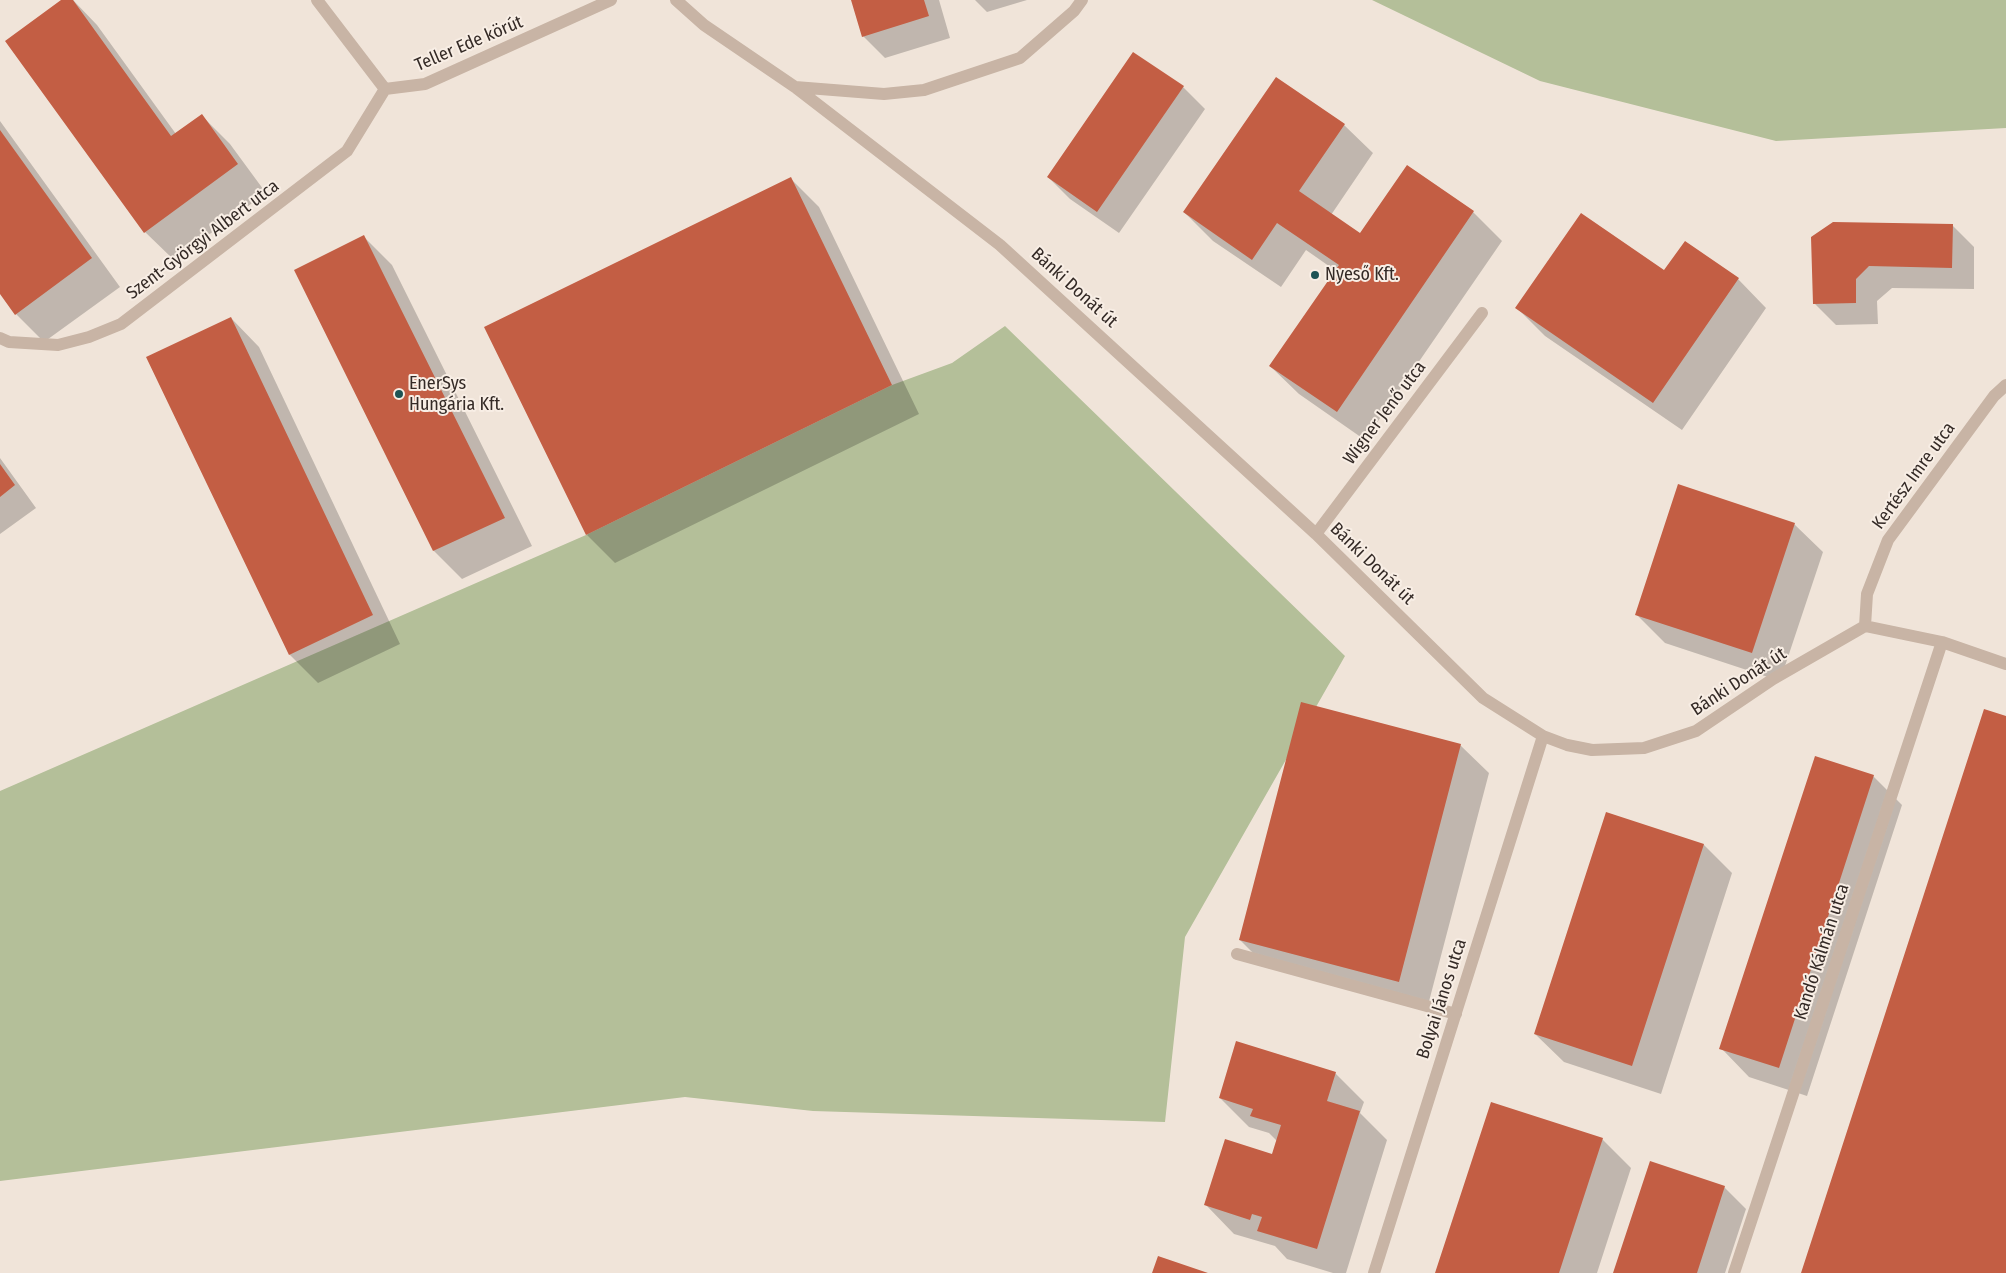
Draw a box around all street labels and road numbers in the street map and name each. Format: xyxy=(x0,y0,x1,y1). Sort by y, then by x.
street label: Teller Ede körút xyxy=(412,12,526,76)
street label: Szent-Györgyi Albert utca xyxy=(122,176,284,304)
street label: Bánki Donát út xyxy=(1026,244,1122,332)
street label: Wigner Jenő utca xyxy=(1339,357,1431,469)
street label: Kertész Imre utca xyxy=(1868,418,1960,534)
street label: Bánki Donát út xyxy=(1325,518,1419,610)
street label: Bánki Donát út xyxy=(1687,643,1791,721)
street label: Kandó Kálmán utca xyxy=(1790,881,1854,1023)
street label: Bolyai János utca xyxy=(1412,936,1472,1062)

